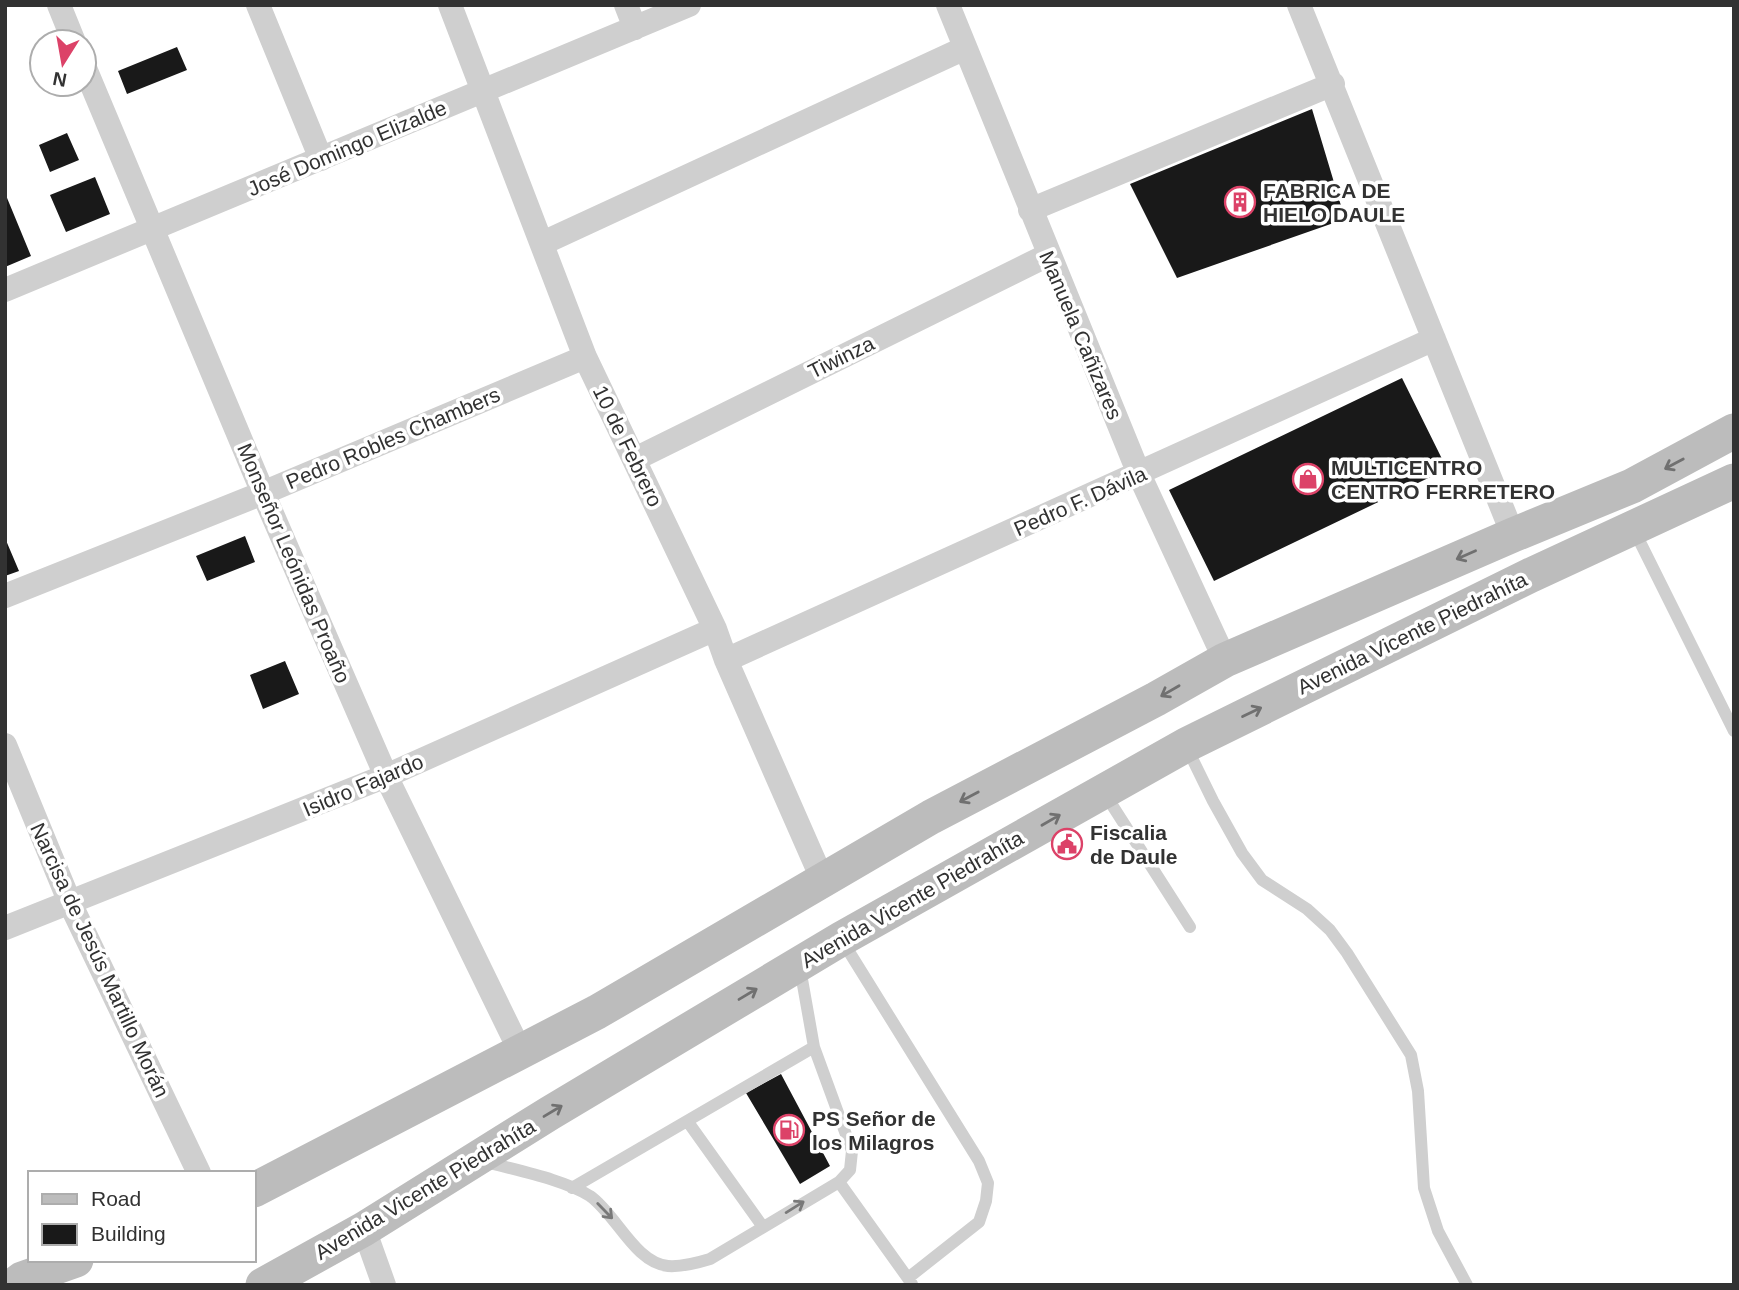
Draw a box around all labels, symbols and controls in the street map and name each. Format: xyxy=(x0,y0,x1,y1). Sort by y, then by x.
north arrow xyxy=(28,28,98,98)
text: N xyxy=(51,68,69,91)
street label: José Domingo Elizalde xyxy=(244,96,450,200)
place label: FABRICA DE HIELO DAULE xyxy=(1263,179,1405,226)
building icon: FABRICA DE HIELO DAULE xyxy=(1223,185,1257,219)
street label: Manuela Cañizares xyxy=(1035,247,1127,423)
street label: Tiwinza xyxy=(804,331,878,383)
street label: Pedro Robles Chambers xyxy=(283,382,503,494)
street label: 10 de Febrero xyxy=(589,382,667,510)
street label: Monseñor Leónidas Proaño xyxy=(233,440,355,686)
place label: MULTICENTRO CENTRO FERRETERO xyxy=(1331,456,1555,503)
one-way arrow xyxy=(1664,457,1684,471)
street label: Pedro F. Dávila xyxy=(1010,461,1150,540)
shop icon: MULTICENTRO CENTRO FERRETERO xyxy=(1291,462,1325,496)
one-way arrow xyxy=(1455,549,1477,562)
street label: Avenida Vicente Piedrahíta xyxy=(1293,567,1531,699)
one-way arrow xyxy=(1161,684,1181,698)
one-way arrow xyxy=(1241,705,1262,719)
street label: Isidro Fajardo xyxy=(299,749,427,821)
one-way arrow xyxy=(959,791,980,804)
one-way arrow xyxy=(1041,813,1061,827)
street label: Narcisa de Jesús Martillo Morán xyxy=(26,819,174,1101)
place label: Fiscalia de Daule xyxy=(1090,821,1178,868)
street label: Avenida Vicente Piedrahíta xyxy=(797,826,1027,972)
public building icon: Fiscalia de Daule xyxy=(1050,827,1084,861)
one-way arrow xyxy=(738,987,758,1001)
one-way arrow xyxy=(542,1104,562,1118)
place label: PS Señor de los Milagros xyxy=(812,1107,936,1154)
fuel station icon: PS Señor de los Milagros xyxy=(772,1113,806,1147)
street label: Avenida Vicente Piedrahíta xyxy=(311,1114,539,1264)
legend xyxy=(28,1171,256,1262)
text: Road xyxy=(91,1187,141,1210)
one-way arrow xyxy=(784,1200,804,1214)
one-way arrow xyxy=(597,1202,614,1219)
text: Building xyxy=(91,1222,166,1245)

